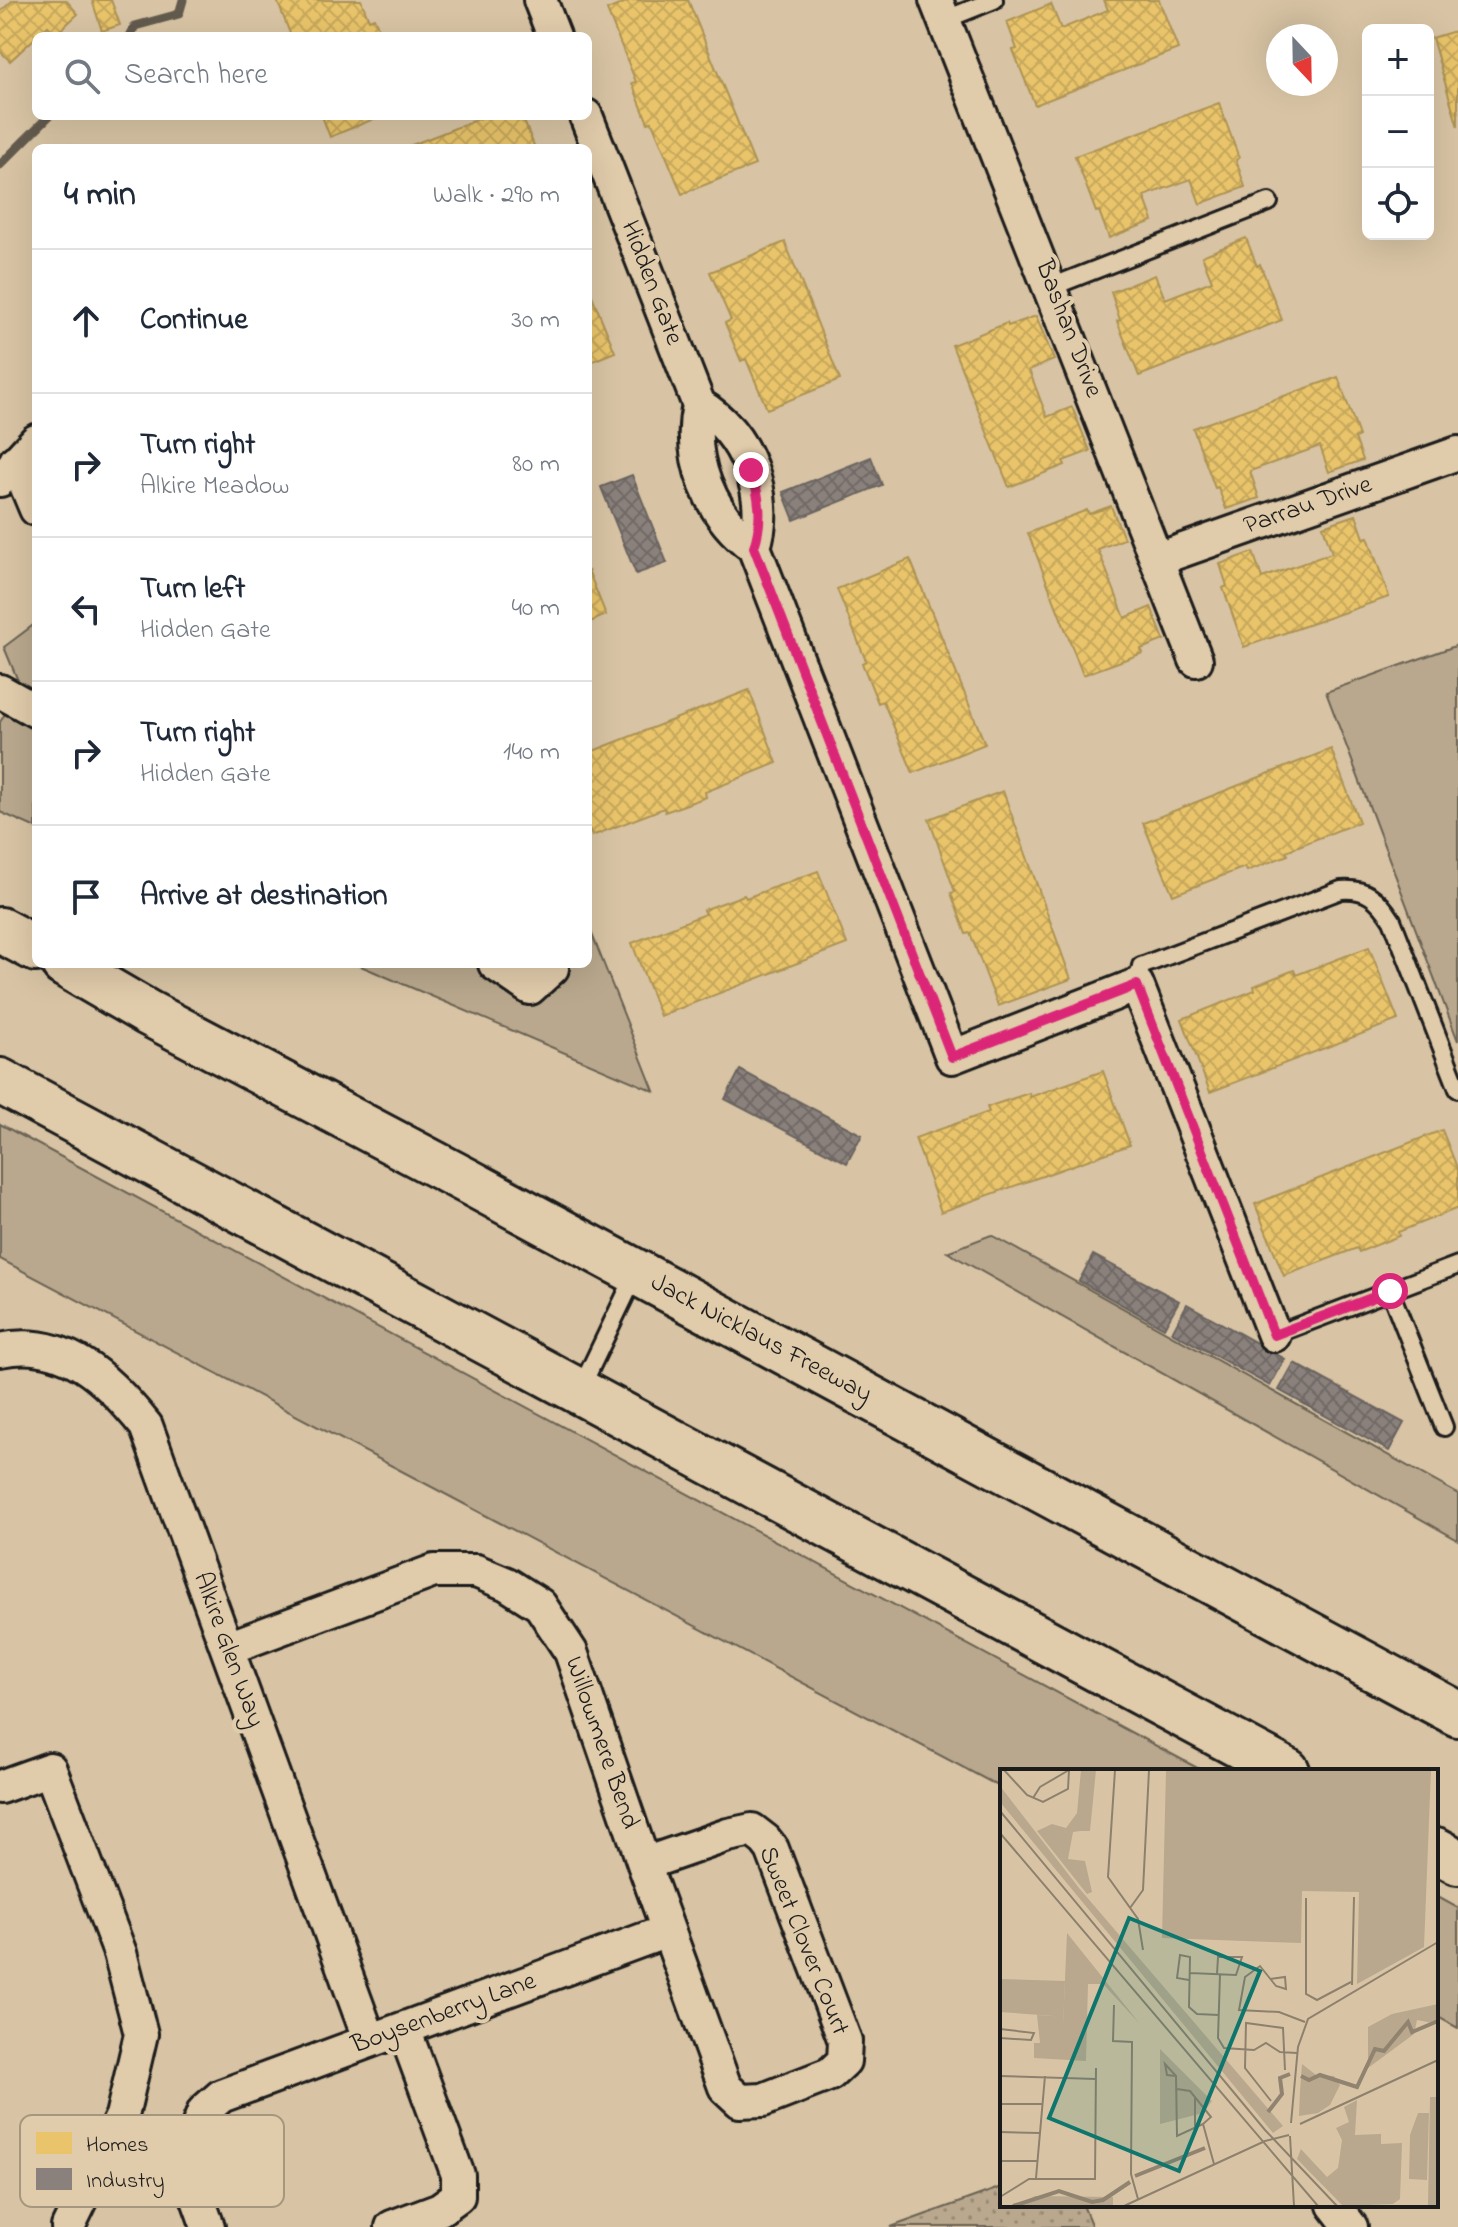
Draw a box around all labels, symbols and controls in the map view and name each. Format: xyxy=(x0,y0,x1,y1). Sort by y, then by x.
north arrow xyxy=(1266,24,1338,96)
map controls xyxy=(1362,24,1434,240)
button: + xyxy=(1362,24,1434,96)
search box xyxy=(32,32,592,120)
icon: search xyxy=(60,54,104,98)
text: Search here xyxy=(124,54,268,98)
button: − xyxy=(1362,96,1434,168)
button: locate xyxy=(1362,168,1434,240)
text: 4 min xyxy=(64,171,136,221)
text: Walk · 290 m xyxy=(433,177,560,215)
street label: Hidden Gate xyxy=(610,215,692,351)
street label: Bashan Drive xyxy=(1024,254,1112,404)
icon: ahead xyxy=(64,299,108,343)
text: Continue xyxy=(140,299,248,343)
text: 30 m xyxy=(511,302,560,340)
text: Turn right xyxy=(140,424,255,468)
icon: right xyxy=(64,443,108,487)
text: 80 m xyxy=(512,446,560,484)
route end xyxy=(733,452,769,488)
street label: Parrau Drive xyxy=(1239,466,1378,546)
text: Alkire Meadow xyxy=(140,468,289,506)
text: Turn left xyxy=(140,568,245,612)
icon: left xyxy=(64,587,108,631)
text: 40 m xyxy=(511,590,560,628)
text: Hidden Gate xyxy=(140,612,271,650)
text: Turn right xyxy=(140,712,255,756)
icon: right xyxy=(64,731,108,775)
text: 140 m xyxy=(503,734,560,772)
text: Hidden Gate xyxy=(140,756,271,794)
icon: arrive xyxy=(64,875,108,919)
text: Arrive at destination xyxy=(140,875,388,919)
street label: Jack Nicklaus Freeway xyxy=(644,1264,878,1414)
route start xyxy=(1372,1273,1408,1309)
street label: Alkire Glen Way xyxy=(182,1567,274,1733)
street label: Willowmere Bend xyxy=(554,1652,648,1835)
inset map xyxy=(1000,1769,1438,2207)
street label: Sweet Clover Court xyxy=(748,1841,858,2041)
street label: Boysenberry Lane xyxy=(346,1963,542,2065)
legend xyxy=(20,2115,284,2207)
text: Homes xyxy=(86,2130,148,2162)
text: Industry xyxy=(86,2166,165,2199)

